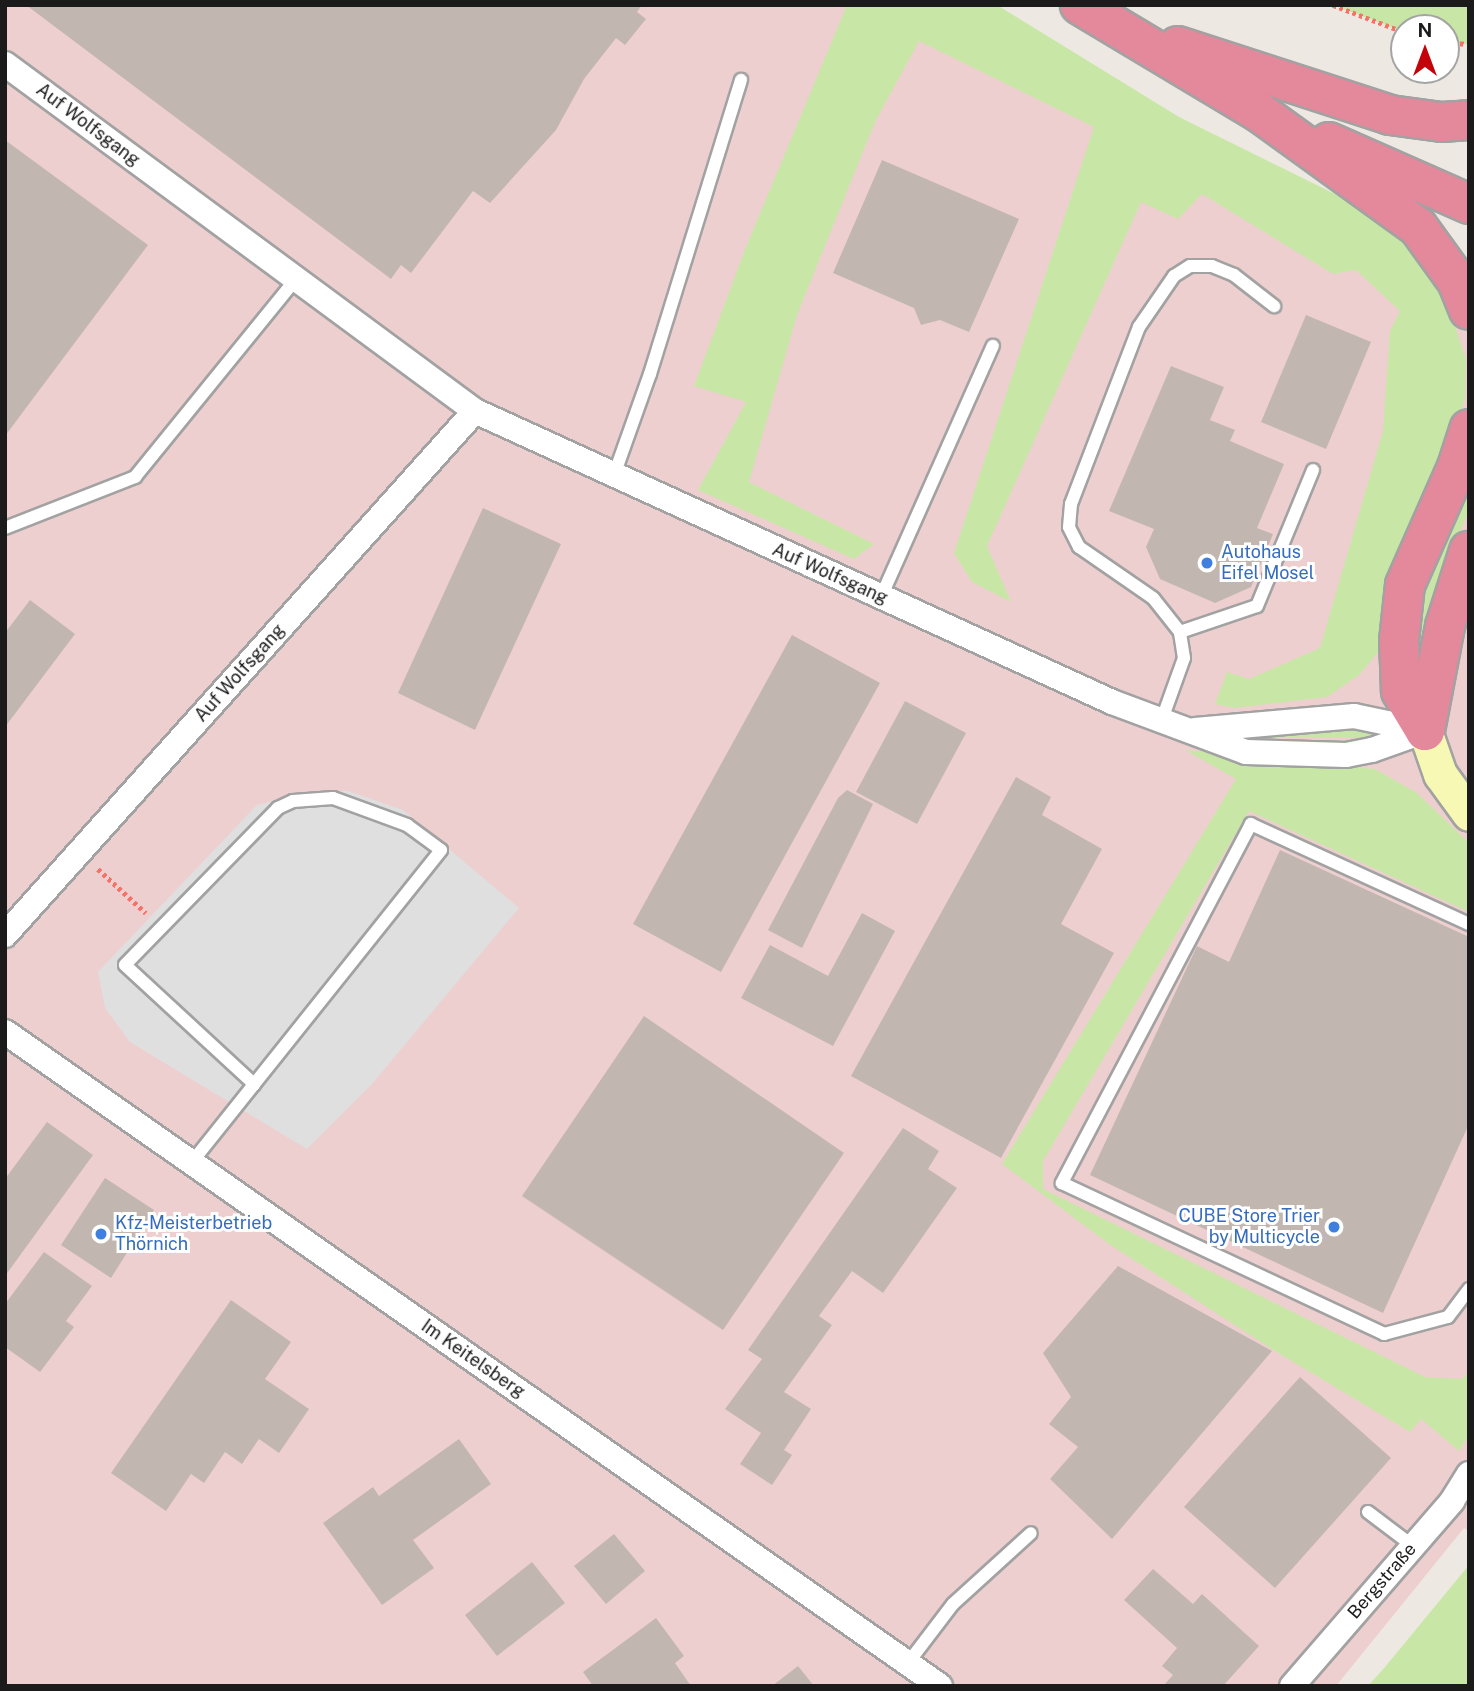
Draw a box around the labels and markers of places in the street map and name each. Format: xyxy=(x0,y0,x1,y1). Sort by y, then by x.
place label: Autohaus Eifel Mosel xyxy=(1221,542,1314,584)
marker: Autohaus Eifel Mosel xyxy=(1199,555,1215,571)
place label: CUBE Store Trier by Multicycle xyxy=(1178,1206,1320,1248)
place label: Kfz-Meisterbetrieb Thörnich xyxy=(115,1213,272,1256)
marker: CUBE Store Trier by Multicycle xyxy=(1326,1219,1342,1235)
marker: Kfz-Meisterbetrieb Thörnich xyxy=(93,1226,109,1242)

